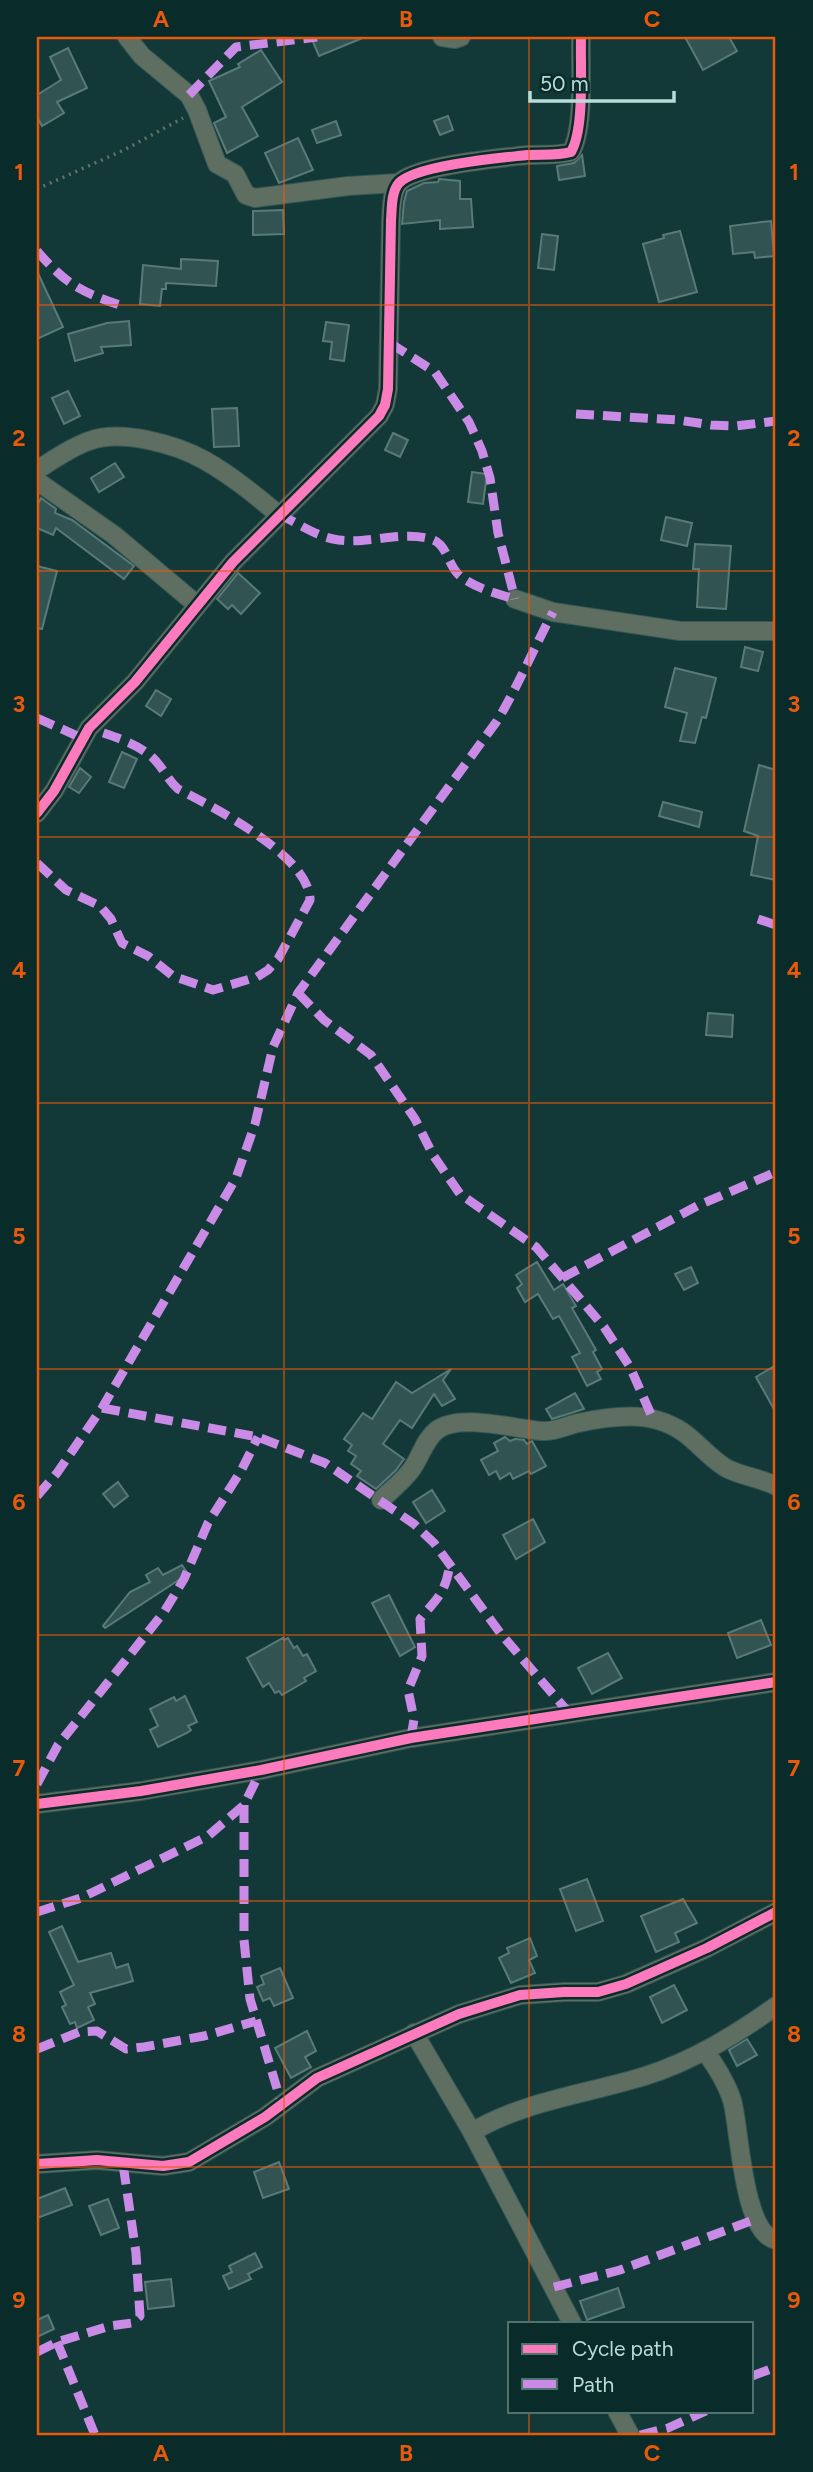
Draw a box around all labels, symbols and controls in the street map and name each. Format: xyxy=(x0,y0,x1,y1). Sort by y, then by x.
text: A xyxy=(153,5,170,33)
text: B xyxy=(399,5,413,33)
text: C xyxy=(644,5,661,33)
scale bar xyxy=(530,60,673,104)
text: 50 m xyxy=(540,71,589,96)
text: 1 xyxy=(14,158,24,186)
text: 1 xyxy=(789,158,799,186)
text: 2 xyxy=(12,424,26,452)
text: 2 xyxy=(787,424,801,452)
text: 3 xyxy=(13,690,25,718)
text: 3 xyxy=(788,690,800,718)
text: 4 xyxy=(12,956,26,984)
text: 4 xyxy=(787,956,801,984)
text: 5 xyxy=(12,1222,26,1250)
text: 5 xyxy=(787,1222,801,1250)
text: 6 xyxy=(12,1488,26,1516)
text: 6 xyxy=(787,1488,801,1516)
text: 7 xyxy=(13,1754,26,1782)
text: 7 xyxy=(788,1754,801,1782)
text: 8 xyxy=(12,2020,26,2048)
text: 8 xyxy=(787,2020,801,2048)
text: 9 xyxy=(12,2286,26,2314)
text: 9 xyxy=(787,2286,801,2314)
legend xyxy=(508,2322,754,2412)
text: Cycle path xyxy=(572,2336,673,2361)
text: Path xyxy=(572,2372,614,2397)
text: A xyxy=(153,2439,170,2467)
text: B xyxy=(399,2439,413,2467)
text: C xyxy=(644,2439,661,2467)

